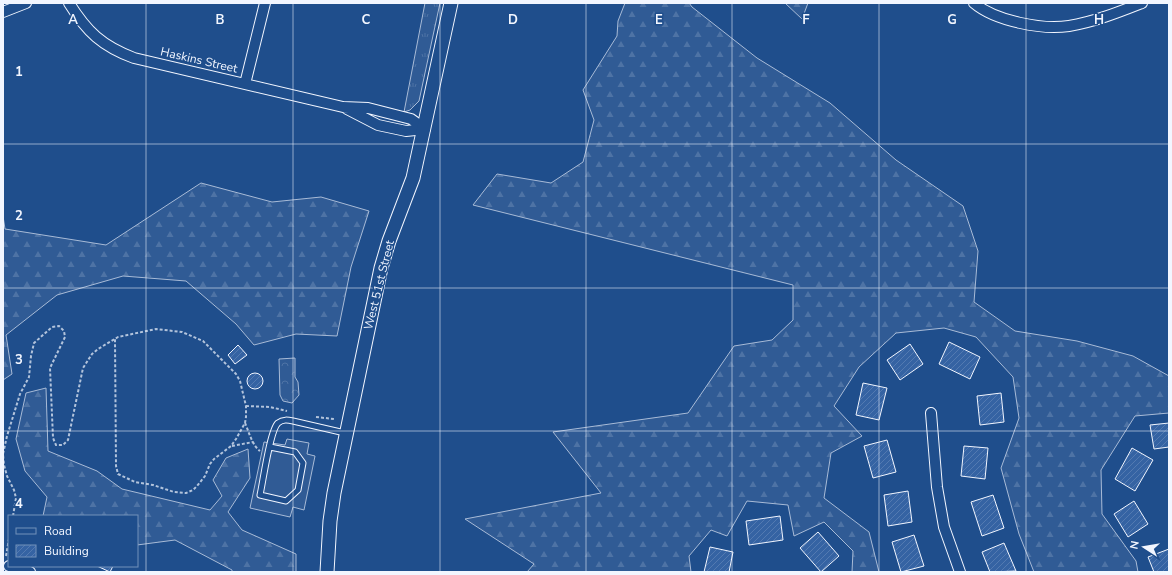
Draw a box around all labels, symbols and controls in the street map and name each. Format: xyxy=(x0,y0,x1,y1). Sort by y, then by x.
text: A xyxy=(68,11,78,29)
text: B xyxy=(216,11,225,29)
text: C xyxy=(362,11,371,29)
text: D xyxy=(508,11,518,29)
text: E xyxy=(655,11,663,29)
text: F xyxy=(802,11,810,29)
text: G xyxy=(947,11,957,29)
text: H xyxy=(1094,11,1104,29)
street label: Haskins Street xyxy=(159,43,240,77)
text: 1 xyxy=(15,63,23,81)
text: 2 xyxy=(15,207,23,225)
street label: West 51st Street xyxy=(360,238,398,332)
text: 3 xyxy=(15,351,23,369)
text: 4 xyxy=(15,495,23,513)
legend xyxy=(8,515,138,567)
text: Road xyxy=(44,523,72,539)
north arrow xyxy=(1124,527,1164,567)
text: N xyxy=(1127,539,1143,551)
text: Building xyxy=(44,543,89,559)

